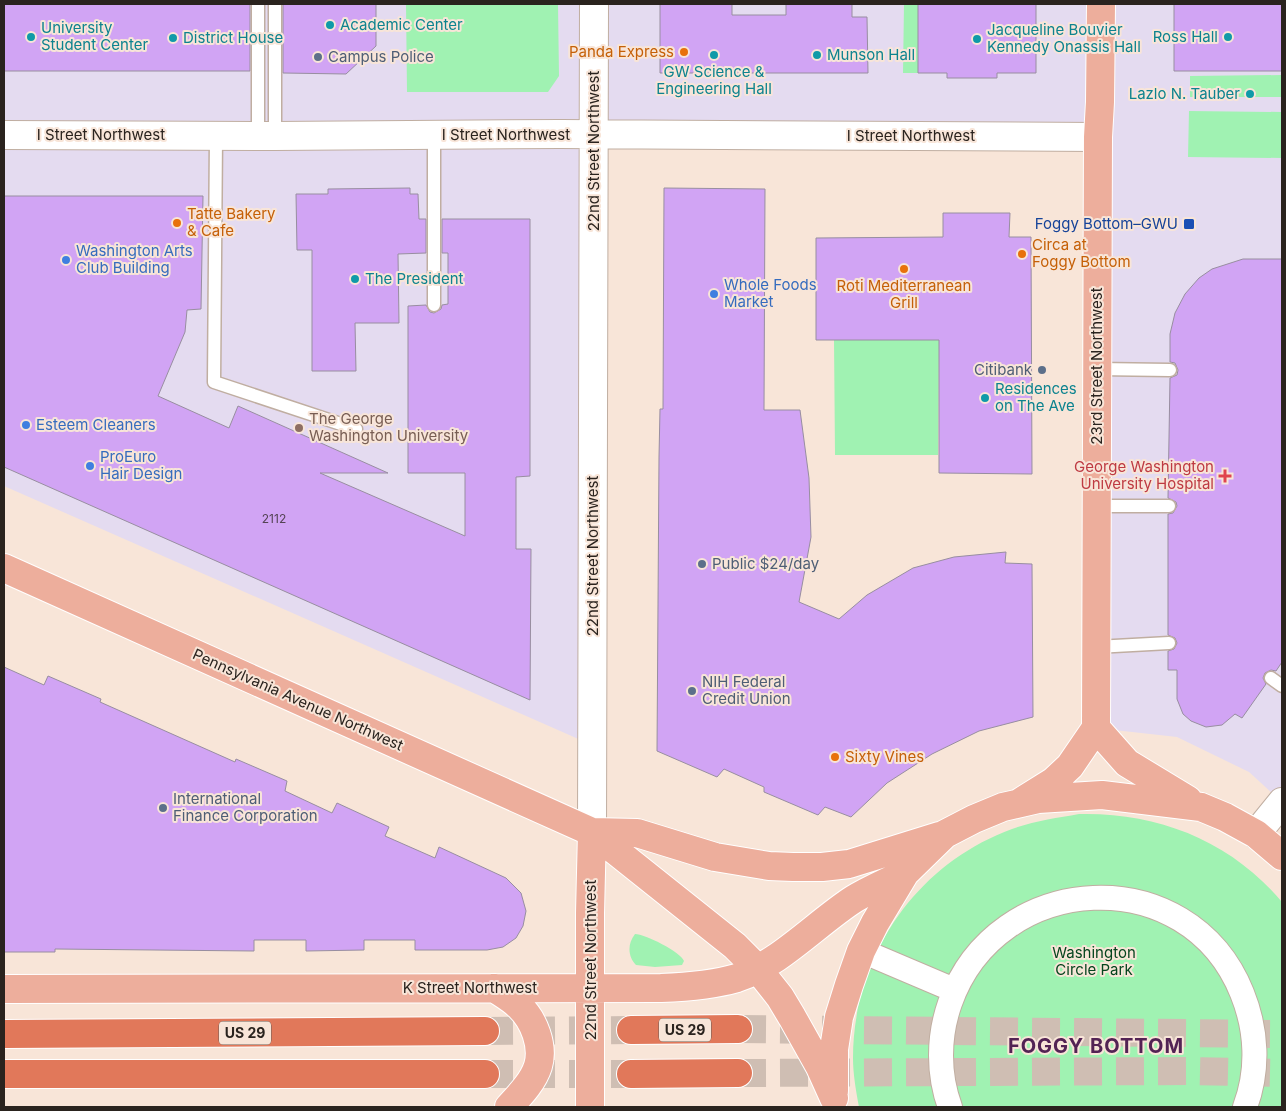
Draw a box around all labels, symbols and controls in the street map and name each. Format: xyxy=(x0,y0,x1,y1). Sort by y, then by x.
place label: Academic Center xyxy=(340,15,463,34)
place label: University Student Center xyxy=(41,18,148,54)
marker: Academic Center xyxy=(324,19,336,31)
place label: Jacqueline Bouvier Kennedy Onassis Hall xyxy=(987,20,1141,56)
place label: Ross Hall xyxy=(1153,27,1218,46)
place label: District House xyxy=(183,28,283,47)
marker: University Student Center xyxy=(25,31,37,43)
marker: Ross Hall xyxy=(1222,31,1234,43)
marker: District House xyxy=(167,32,179,44)
marker: Jacqueline Bouvier Kennedy Onassis Hall xyxy=(971,33,983,45)
place label: Panda Express xyxy=(569,42,674,61)
place label: Munson Hall xyxy=(827,45,915,64)
marker: Panda Express xyxy=(678,46,690,58)
place label: Campus Police xyxy=(328,47,434,66)
marker: GW Science & Engineering Hall xyxy=(708,49,720,61)
marker: Munson Hall xyxy=(811,49,823,61)
marker: Campus Police xyxy=(312,51,324,63)
place label: GW Science & Engineering Hall xyxy=(656,62,772,98)
street label: 22nd Street Northwest xyxy=(584,71,603,231)
place label: Lazlo N. Tauber xyxy=(1129,84,1240,103)
marker: Lazlo N. Tauber xyxy=(1244,88,1256,100)
street label: I Street Northwest xyxy=(37,125,165,144)
street label: I Street Northwest xyxy=(442,125,570,144)
street label: I Street Northwest xyxy=(847,126,975,145)
place label: Tatte Bakery & Cafe xyxy=(187,204,276,240)
place label: Foggy Bottom–GWU xyxy=(1035,214,1178,233)
marker: Tatte Bakery & Cafe xyxy=(171,217,183,229)
marker: Foggy Bottom–GWU xyxy=(1182,217,1196,231)
place label: Circa at Foggy Bottom xyxy=(1032,235,1131,271)
place label: Washington Arts Club Building xyxy=(76,241,193,277)
marker: Circa at Foggy Bottom xyxy=(1016,248,1028,260)
marker: Washington Arts Club Building xyxy=(60,254,72,266)
marker: Roti Mediterranean Grill xyxy=(898,263,910,275)
place label: The President xyxy=(365,269,464,288)
marker: The President xyxy=(349,273,361,285)
place label: Whole Foods Market xyxy=(724,275,817,311)
place label: Roti Mediterranean Grill xyxy=(837,276,971,312)
street label: 23rd Street Northwest xyxy=(1087,287,1106,445)
marker: Whole Foods Market xyxy=(708,288,720,300)
place label: Citibank xyxy=(974,360,1033,379)
marker: Citibank xyxy=(1036,364,1048,376)
place label: Residences on The Ave xyxy=(995,379,1077,415)
marker: Residences on The Ave xyxy=(979,392,991,404)
place label: The George Washington University xyxy=(309,409,469,445)
place label: Esteem Cleaners xyxy=(36,415,156,434)
marker: Esteem Cleaners xyxy=(20,419,32,431)
marker: The George Washington University xyxy=(293,422,305,434)
place label: ProEuro Hair Design xyxy=(100,447,182,483)
place label: George Washington University Hospital xyxy=(1074,457,1214,493)
marker: ProEuro Hair Design xyxy=(84,460,96,472)
marker: George Washington University Hospital xyxy=(1218,469,1232,483)
street label: 22nd Street Northwest xyxy=(583,476,602,636)
house number: 2112 xyxy=(262,511,286,526)
place label: Public $24/day xyxy=(712,554,820,573)
marker: Public $24/day xyxy=(696,558,708,570)
street label: Pennsylvania Avenue Northwest xyxy=(190,644,407,755)
place label: NIH Federal Credit Union xyxy=(702,672,791,708)
marker: NIH Federal Credit Union xyxy=(686,685,698,697)
place label: Sixty Vines xyxy=(845,747,924,766)
marker: Sixty Vines xyxy=(829,751,841,763)
place label: International Finance Corporation xyxy=(173,789,318,825)
marker: International Finance Corporation xyxy=(157,802,169,814)
street label: 22nd Street Northwest xyxy=(581,880,600,1040)
park label: Washington Circle Park xyxy=(1052,943,1136,979)
street label: K Street Northwest xyxy=(403,978,537,997)
road number: US 29 xyxy=(659,1018,711,1042)
road number: US 29 xyxy=(219,1021,271,1044)
district label: FOGGY BOTTOM xyxy=(1008,1034,1184,1058)

